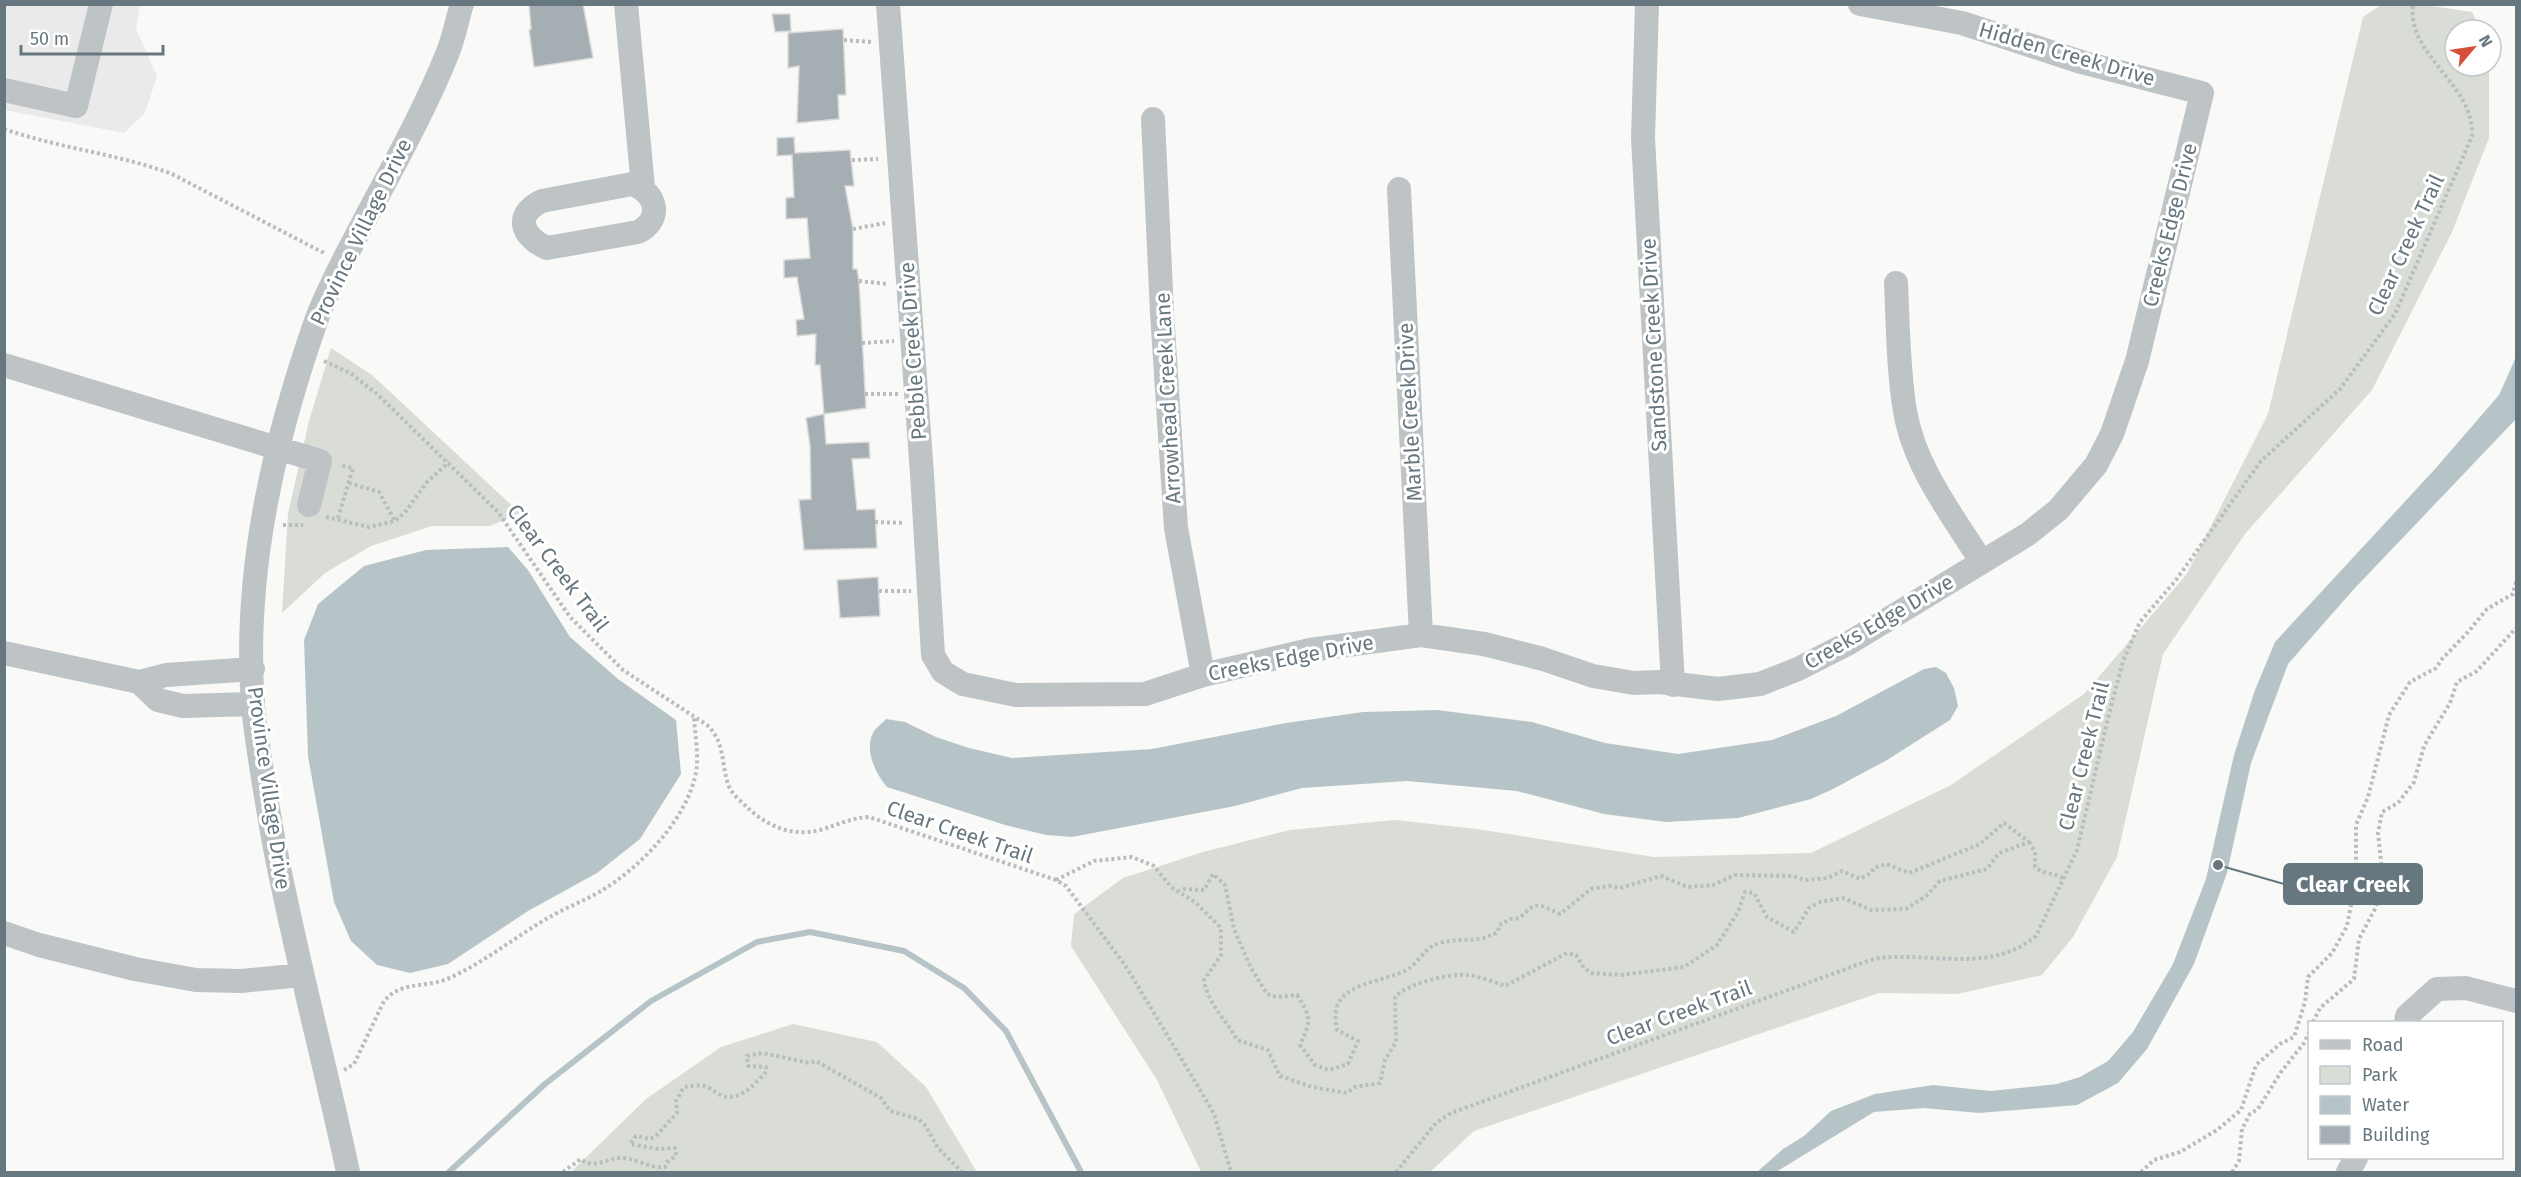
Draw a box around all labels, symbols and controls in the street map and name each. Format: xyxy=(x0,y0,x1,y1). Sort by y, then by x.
street label: Hidden Creek Drive xyxy=(1976,16,2158,92)
scale bar xyxy=(21,18,164,56)
north arrow xyxy=(2443,18,2503,78)
text: 50 m xyxy=(30,28,69,50)
text: N xyxy=(2475,32,2497,50)
street label: Province Village Drive xyxy=(304,134,418,330)
street label: Creeks Edge Drive xyxy=(2137,140,2203,310)
street label: Clear Creek Trail xyxy=(2362,170,2450,320)
street label: Sandstone Creek Drive xyxy=(1635,238,1673,452)
street label: Pebble Creek Drive xyxy=(894,261,932,441)
street label: Arrowhead Creek Lane xyxy=(1149,292,1187,504)
street label: Marble Creek Drive xyxy=(1392,322,1428,502)
street label: Clear Creek Trail xyxy=(502,499,614,637)
street label: Creeks Edge Drive xyxy=(1800,569,1958,675)
street label: Creeks Edge Drive xyxy=(1206,629,1376,687)
street label: Clear Creek Trail xyxy=(2053,679,2115,833)
street label: Province Village Drive xyxy=(242,685,296,891)
street label: Clear Creek Trail xyxy=(883,795,1037,869)
callout: Clear Creek xyxy=(2284,864,2422,904)
text: Clear Creek xyxy=(2296,871,2411,898)
street label: Clear Creek Trail xyxy=(1603,975,1755,1051)
legend xyxy=(2308,1021,2503,1159)
text: Road xyxy=(2362,1034,2404,1056)
text: Park xyxy=(2362,1064,2398,1086)
text: Water xyxy=(2362,1094,2409,1116)
text: Building xyxy=(2362,1124,2430,1146)

